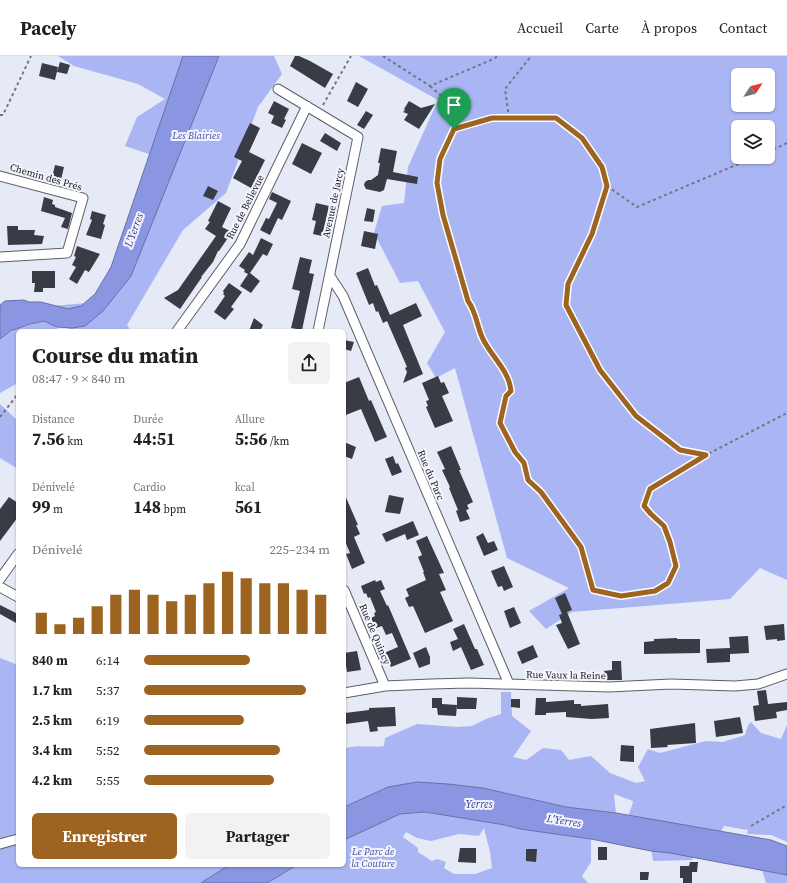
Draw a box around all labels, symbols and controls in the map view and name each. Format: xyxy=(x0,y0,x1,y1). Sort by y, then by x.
text: Pacely xyxy=(20,15,77,41)
text: Accueil xyxy=(517,18,563,38)
text: Carte xyxy=(585,18,619,38)
text: À propos xyxy=(641,18,697,38)
text: Contact xyxy=(719,18,767,38)
north arrow xyxy=(731,68,775,112)
map controls xyxy=(731,68,775,164)
pin xyxy=(437,88,471,129)
icon: arrive xyxy=(443,94,465,116)
button: layers xyxy=(731,120,775,164)
park label: Les Blairies xyxy=(171,129,220,142)
street label: Chemin des Prés xyxy=(8,160,84,194)
street label: Avenue de Jarcy xyxy=(319,166,347,239)
street label: Rue de Bellevue xyxy=(223,173,267,241)
water label: L'Yerres xyxy=(121,211,147,250)
text: Course du matin xyxy=(32,340,199,370)
button: share xyxy=(288,342,330,384)
text: 08:47 · 9 × 840 m xyxy=(32,370,126,387)
text: Distance xyxy=(32,412,75,427)
text: Durée xyxy=(133,412,163,427)
text: Allure xyxy=(235,412,265,427)
text: 7.56 xyxy=(32,427,65,451)
text: 44:51 xyxy=(133,427,175,451)
text: 5:56 xyxy=(235,427,267,451)
text: km xyxy=(65,434,83,449)
text: /km xyxy=(267,434,290,449)
street label: Rue du Parc xyxy=(415,448,447,502)
text: Dénivelé xyxy=(32,480,75,495)
text: Cardio xyxy=(133,480,166,495)
text: kcal xyxy=(235,480,255,495)
text: 99 xyxy=(32,495,50,519)
text: 148 xyxy=(133,495,161,519)
text: 561 xyxy=(235,495,262,519)
text: m xyxy=(50,502,63,517)
text: bpm xyxy=(161,502,186,517)
text: Dénivelé xyxy=(32,541,83,558)
text: 225–234 m xyxy=(270,541,330,558)
street label: Rue de Quincy xyxy=(356,602,394,667)
text: 840 m xyxy=(32,652,68,669)
text: 6:14 xyxy=(96,652,119,669)
street label: Rue Vaux la Reine xyxy=(526,668,606,682)
text: 1.7 km xyxy=(32,682,72,699)
text: 5:37 xyxy=(96,682,119,699)
text: 2.5 km xyxy=(32,712,72,729)
text: 6:19 xyxy=(96,712,119,729)
text: 3.4 km xyxy=(32,742,72,759)
text: 5:52 xyxy=(96,742,119,759)
text: 4.2 km xyxy=(32,772,72,789)
text: 5:55 xyxy=(96,772,119,789)
water label: Yerres xyxy=(465,797,493,812)
water label: L'Yerres xyxy=(545,811,582,831)
button: Enregistrer xyxy=(32,813,177,859)
button: Partager xyxy=(185,813,330,859)
park label: Le Parc de la Couture xyxy=(351,845,395,870)

